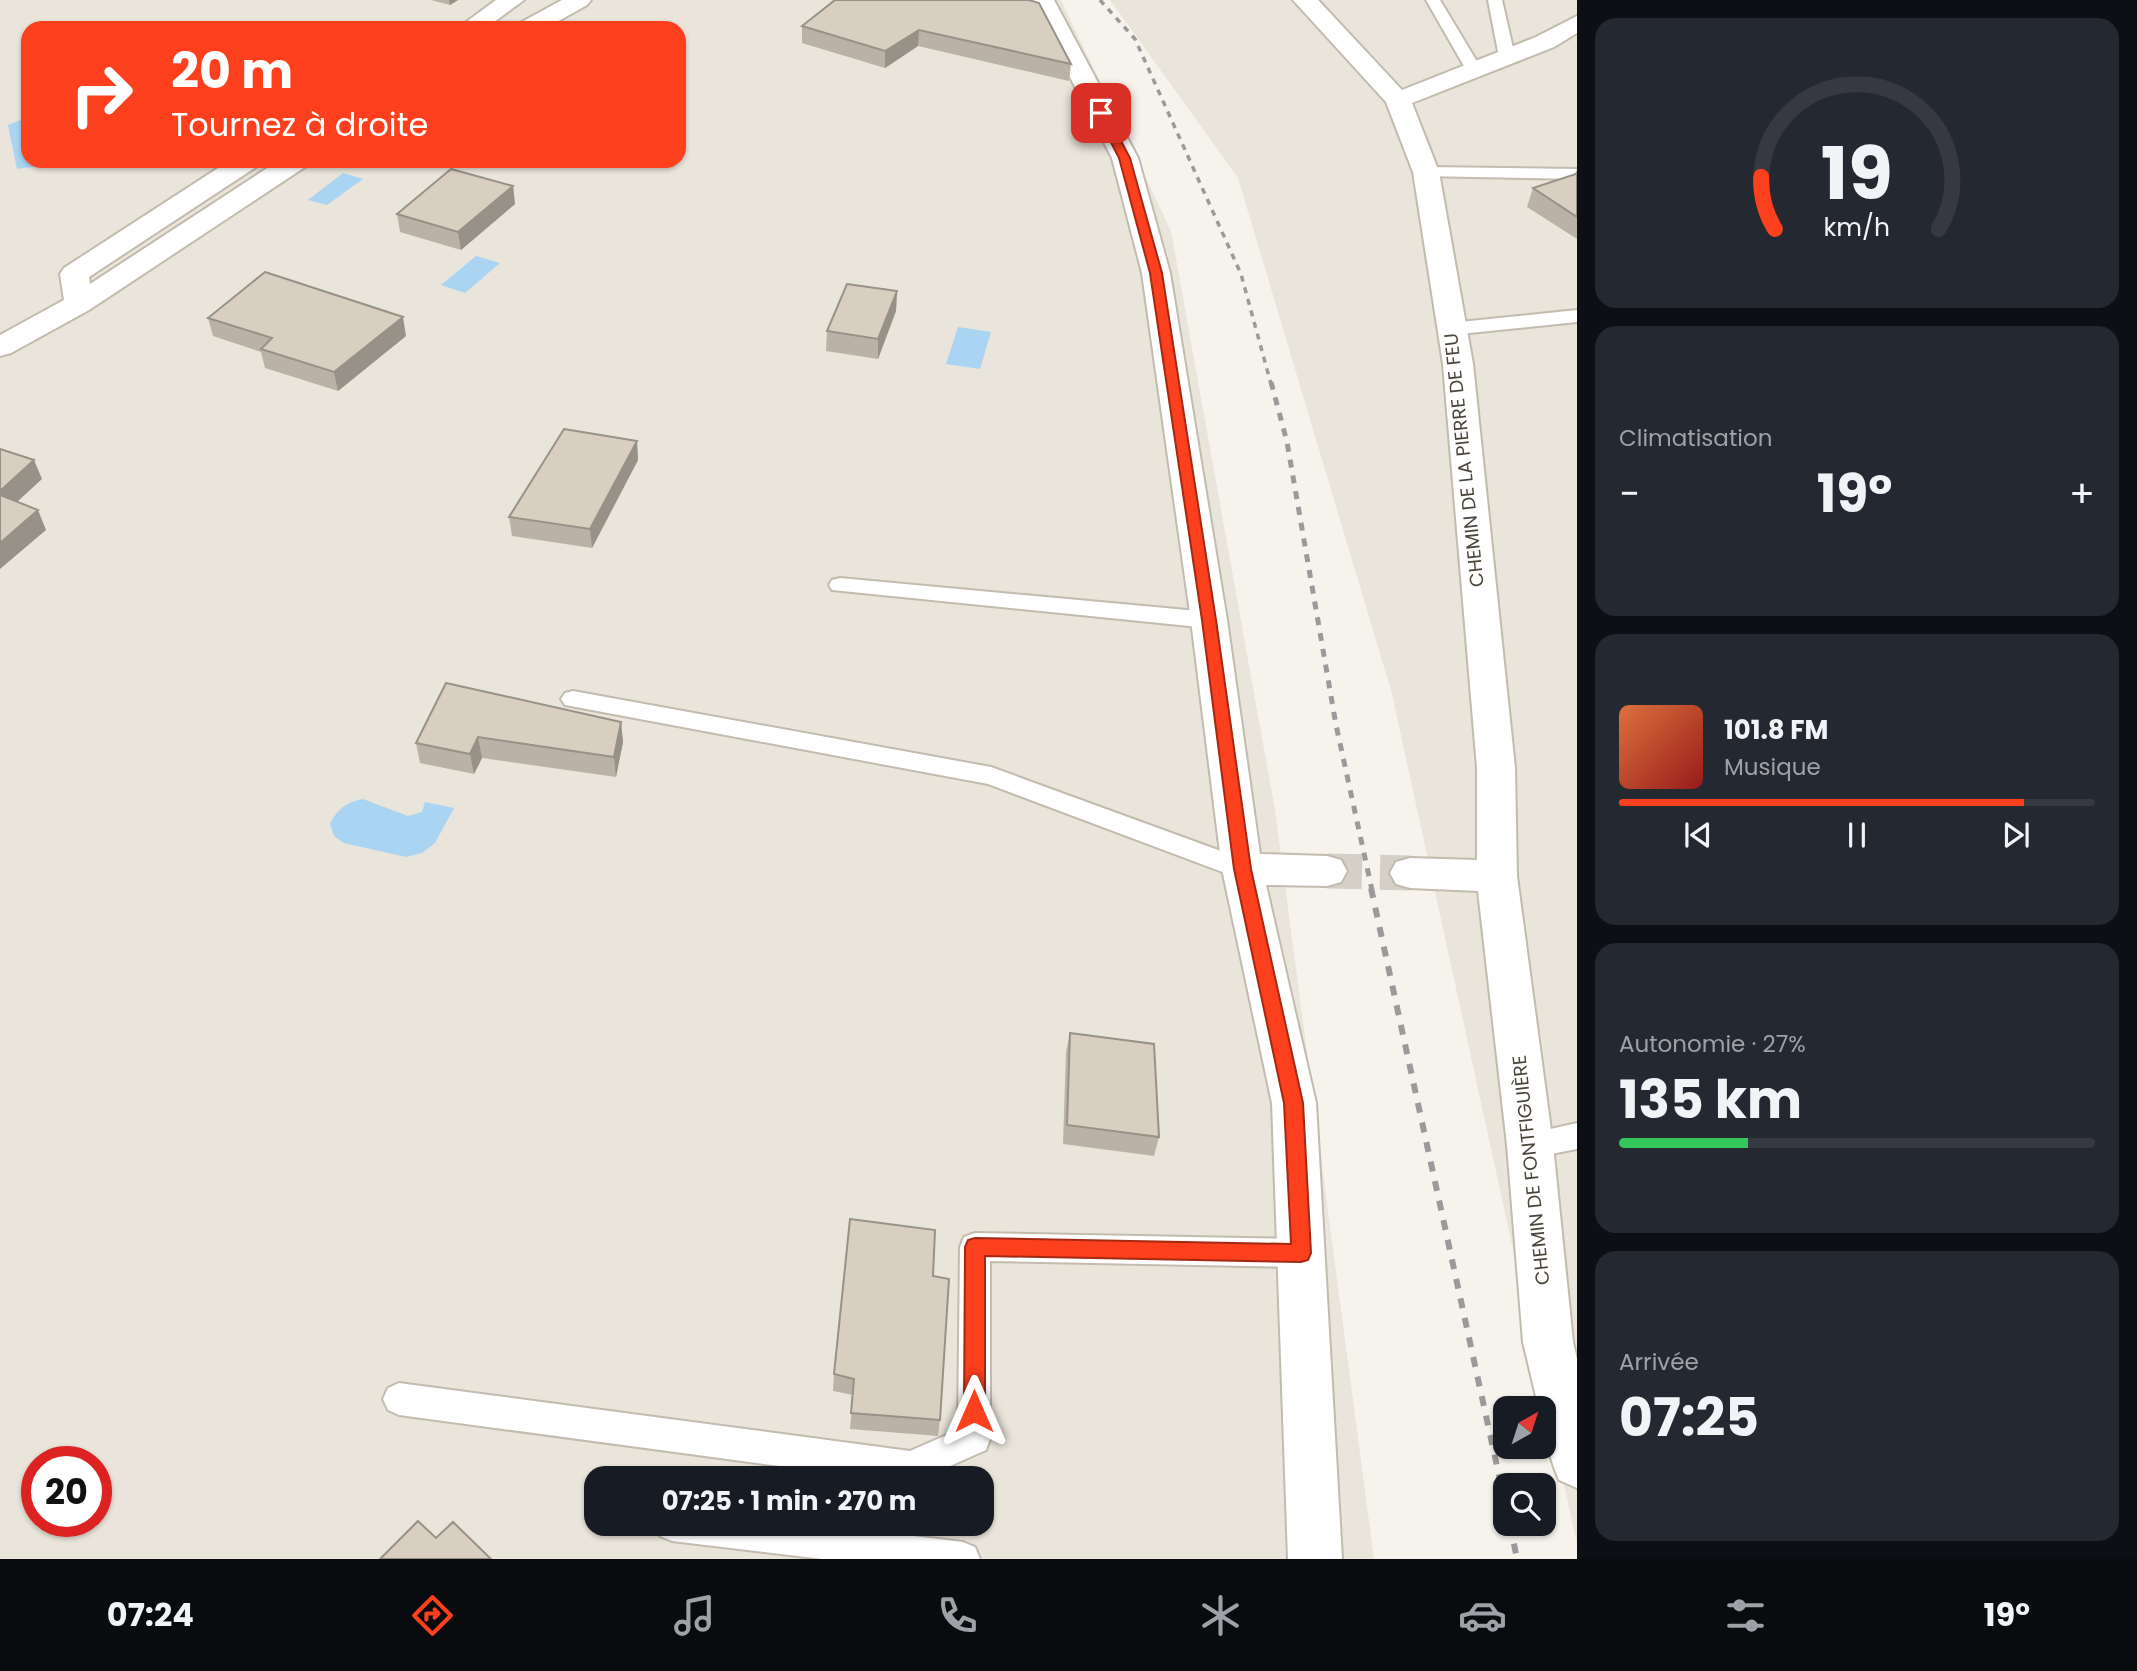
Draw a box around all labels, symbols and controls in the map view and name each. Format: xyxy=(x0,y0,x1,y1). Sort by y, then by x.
text: 20 m xyxy=(171,37,293,105)
icon: right xyxy=(56,49,147,140)
pin xyxy=(1071,83,1131,143)
icon: arrive xyxy=(1082,94,1120,132)
text: Tournez à droite xyxy=(171,102,428,147)
text: 19 xyxy=(1821,123,1893,224)
text: km/h xyxy=(1824,210,1890,245)
street label: CHEMIN DE LA PIERRE DE FEU xyxy=(1437,332,1491,588)
text: Climatisation xyxy=(1619,422,1772,454)
text: 19° xyxy=(1817,457,1892,530)
text: − xyxy=(1619,467,1640,520)
text: + xyxy=(2069,467,2095,520)
text: 101.8 FM xyxy=(1724,712,1828,748)
text: Musique xyxy=(1724,751,1821,783)
icon: previous xyxy=(1679,816,1717,854)
icon: pause xyxy=(1838,816,1876,854)
icon: next xyxy=(1997,816,2035,854)
text: Autonomie · 27% xyxy=(1619,1028,1806,1060)
street label: CHEMIN DE FONTFIGUIÈRE xyxy=(1506,1054,1556,1286)
text: 135 km xyxy=(1619,1063,1802,1136)
text: Arrivée xyxy=(1619,1346,1699,1378)
position arrow xyxy=(937,1374,1011,1448)
text: 07:25 xyxy=(1619,1381,1759,1454)
north arrow xyxy=(1493,1396,1556,1460)
map controls xyxy=(1493,1396,1556,1536)
speed limit sign: 20 xyxy=(21,1446,112,1537)
button: search xyxy=(1493,1473,1556,1536)
text: 07:25 · 1 min · 270 m xyxy=(662,1483,916,1519)
icon: directions xyxy=(408,1591,457,1640)
icon: music xyxy=(670,1591,719,1640)
icon: phone xyxy=(933,1591,982,1640)
icon: climate xyxy=(1196,1591,1245,1640)
icon: car xyxy=(1458,1591,1507,1640)
icon: filters xyxy=(1721,1591,1770,1640)
text: 07:24 xyxy=(107,1592,194,1637)
text: 19° xyxy=(1984,1592,2030,1637)

